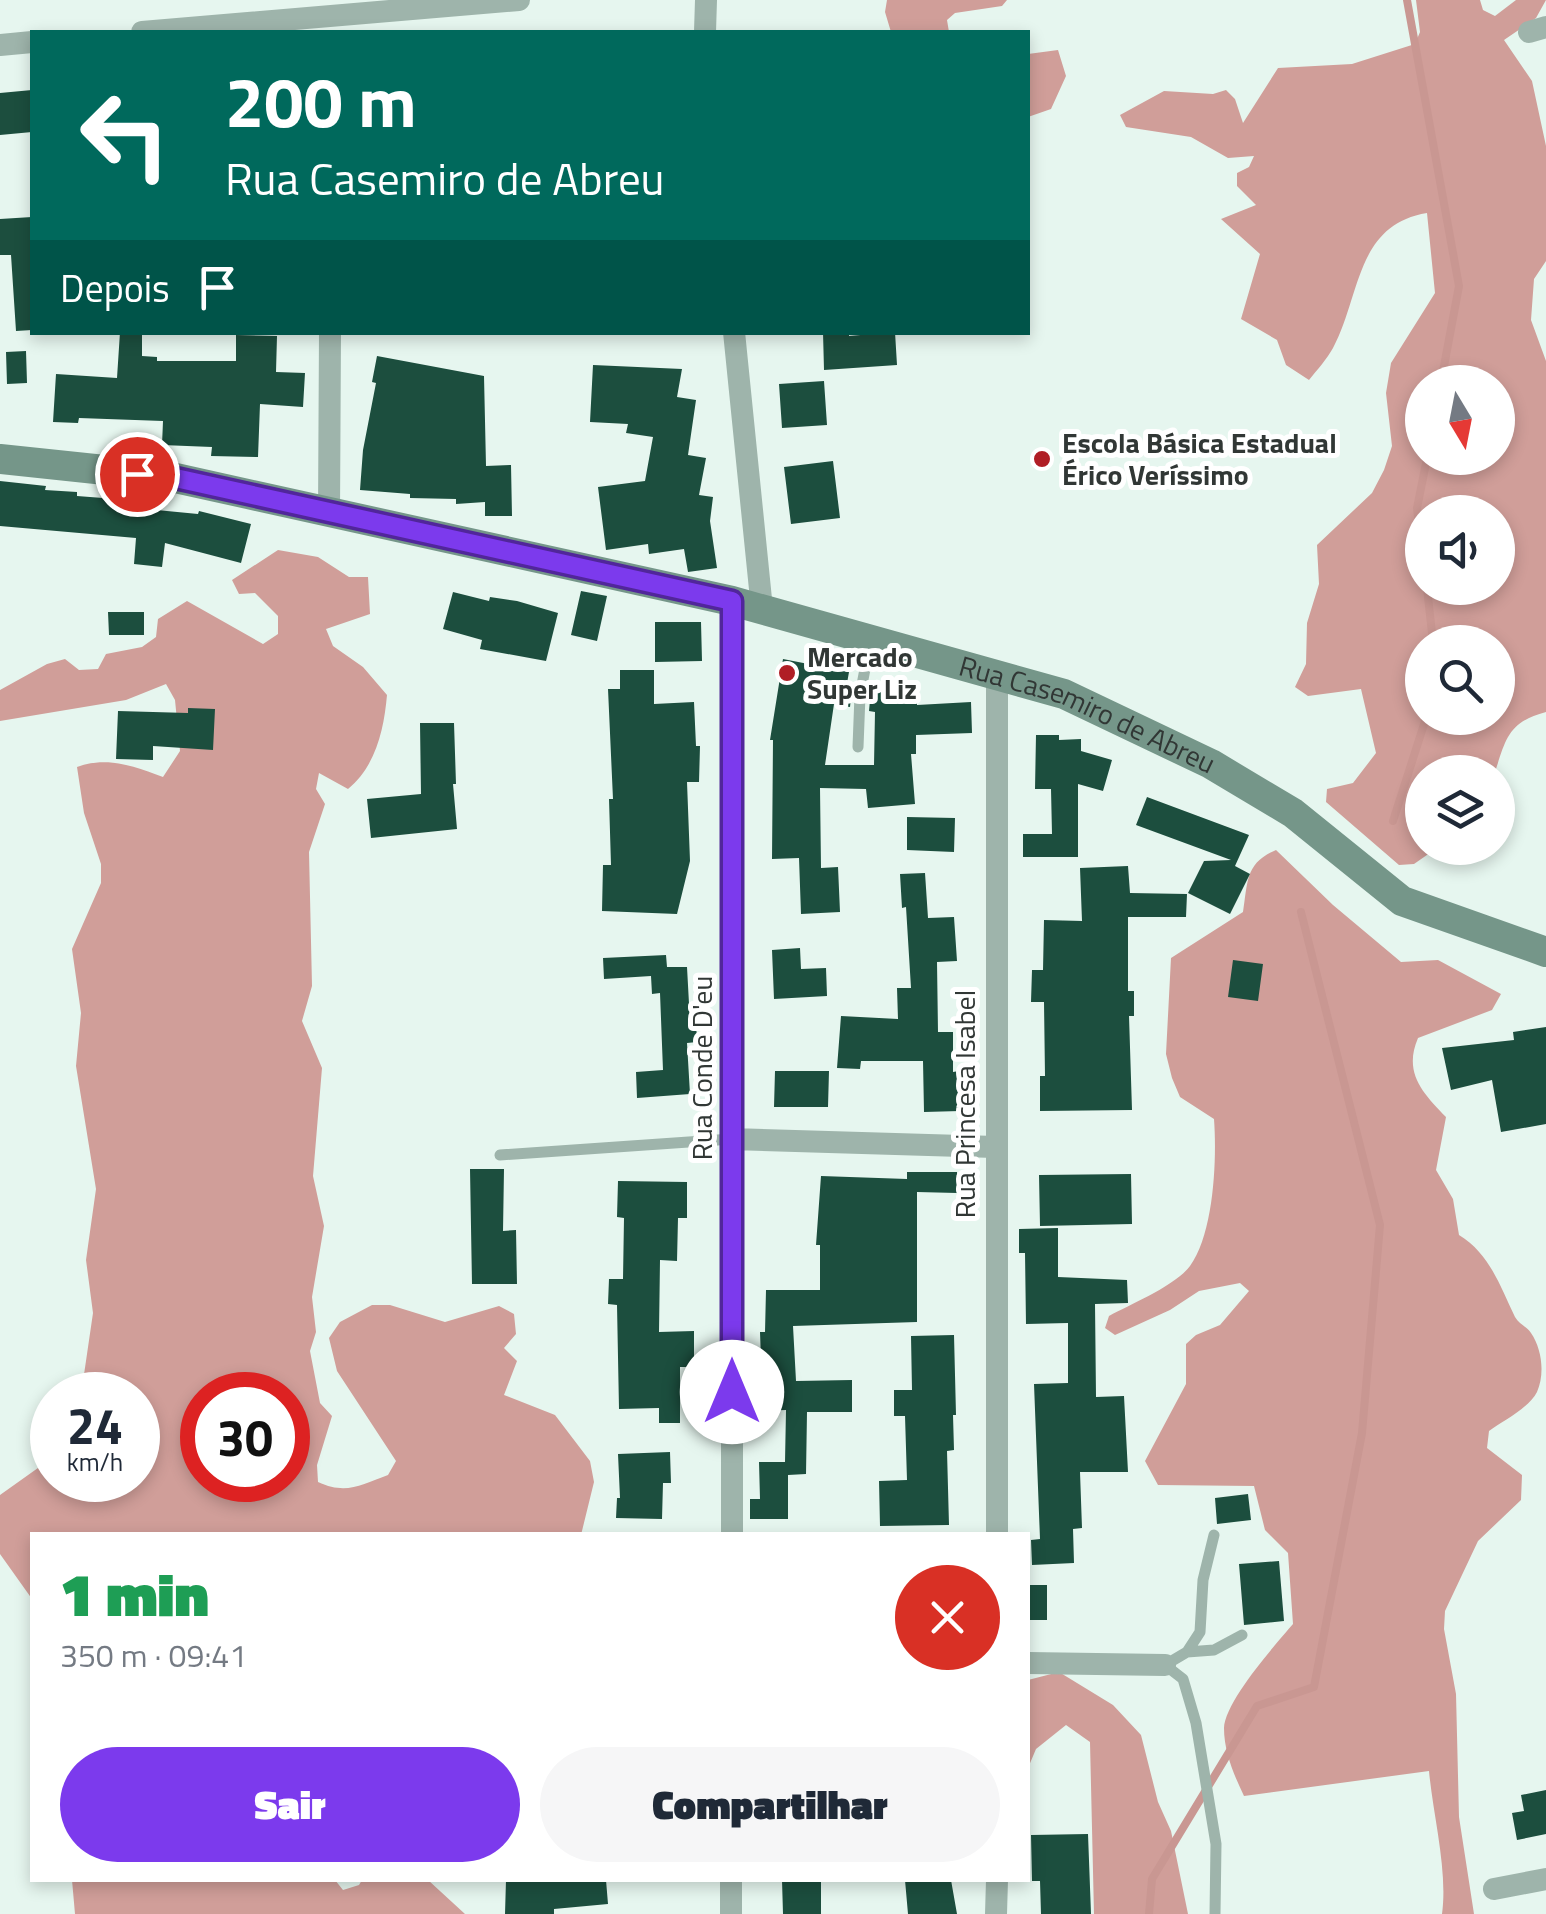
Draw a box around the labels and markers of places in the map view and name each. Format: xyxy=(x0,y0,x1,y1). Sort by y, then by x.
place label: Escola Básica Estadual Érico Veríssimo xyxy=(1062,421,1337,496)
pin xyxy=(95,432,180,517)
marker: Escola Básica Estadual Érico Veríssimo xyxy=(1031,448,1053,470)
place label: Mercado Super Liz xyxy=(807,635,917,710)
marker: Mercado Super Liz xyxy=(776,662,798,684)

